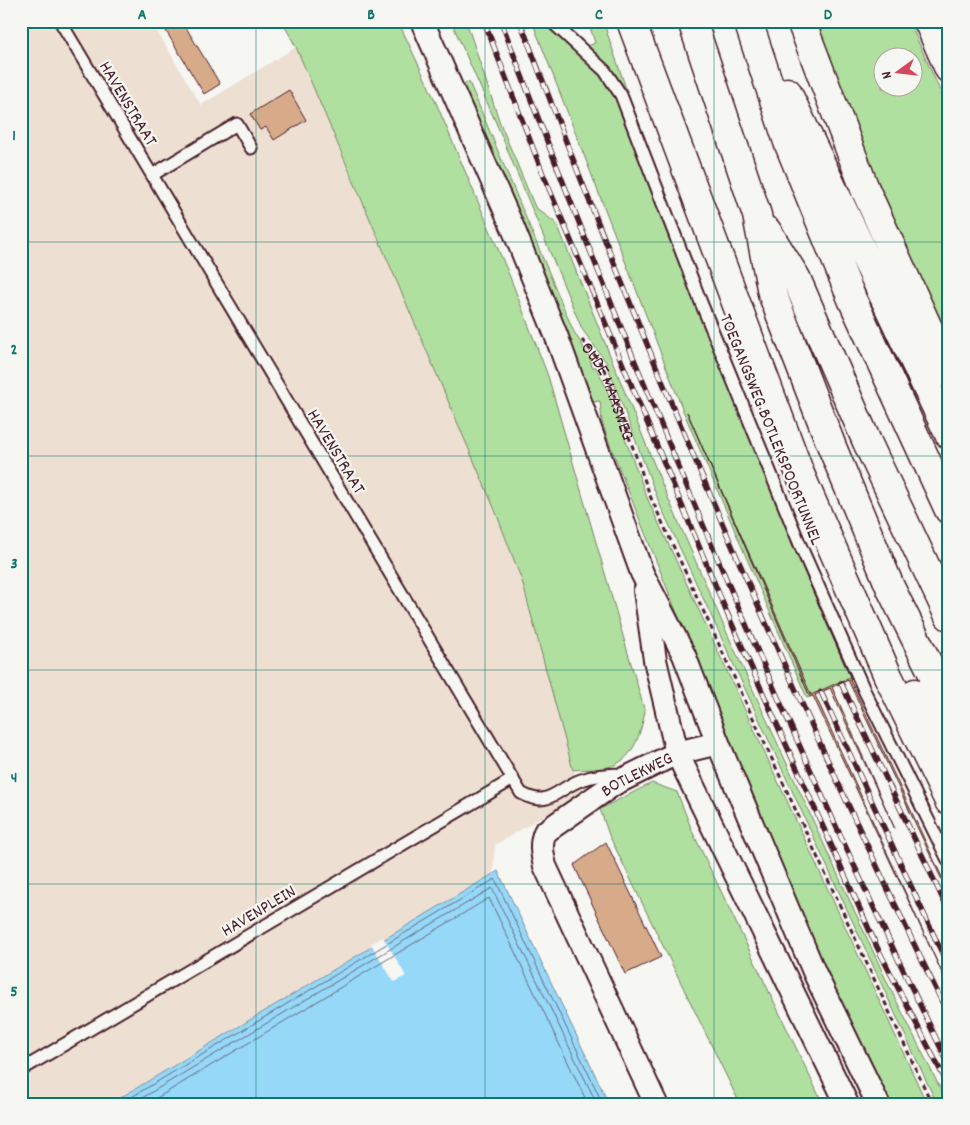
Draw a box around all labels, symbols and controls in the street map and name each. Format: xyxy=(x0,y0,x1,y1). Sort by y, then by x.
text: A xyxy=(138,4,147,27)
text: B xyxy=(367,4,375,27)
text: C xyxy=(595,4,603,27)
text: D xyxy=(824,4,833,27)
north arrow xyxy=(872,48,922,98)
street label: HAVENSTRAAT xyxy=(92,57,162,152)
text: N xyxy=(877,69,898,81)
text: 1 xyxy=(12,125,16,148)
street label: TOEGANGSWEG BOTLEKSPOORTUNNEL xyxy=(712,311,828,550)
street label: OUDE MAASWEG xyxy=(574,337,639,444)
text: 2 xyxy=(11,339,18,362)
street label: HAVENSTRAAT xyxy=(300,405,370,500)
text: 3 xyxy=(10,553,18,576)
street label: BOTLEKWEG xyxy=(597,747,678,804)
text: 4 xyxy=(11,767,17,790)
street label: HAVENPLEIN xyxy=(217,880,301,944)
text: 5 xyxy=(10,981,18,1004)

